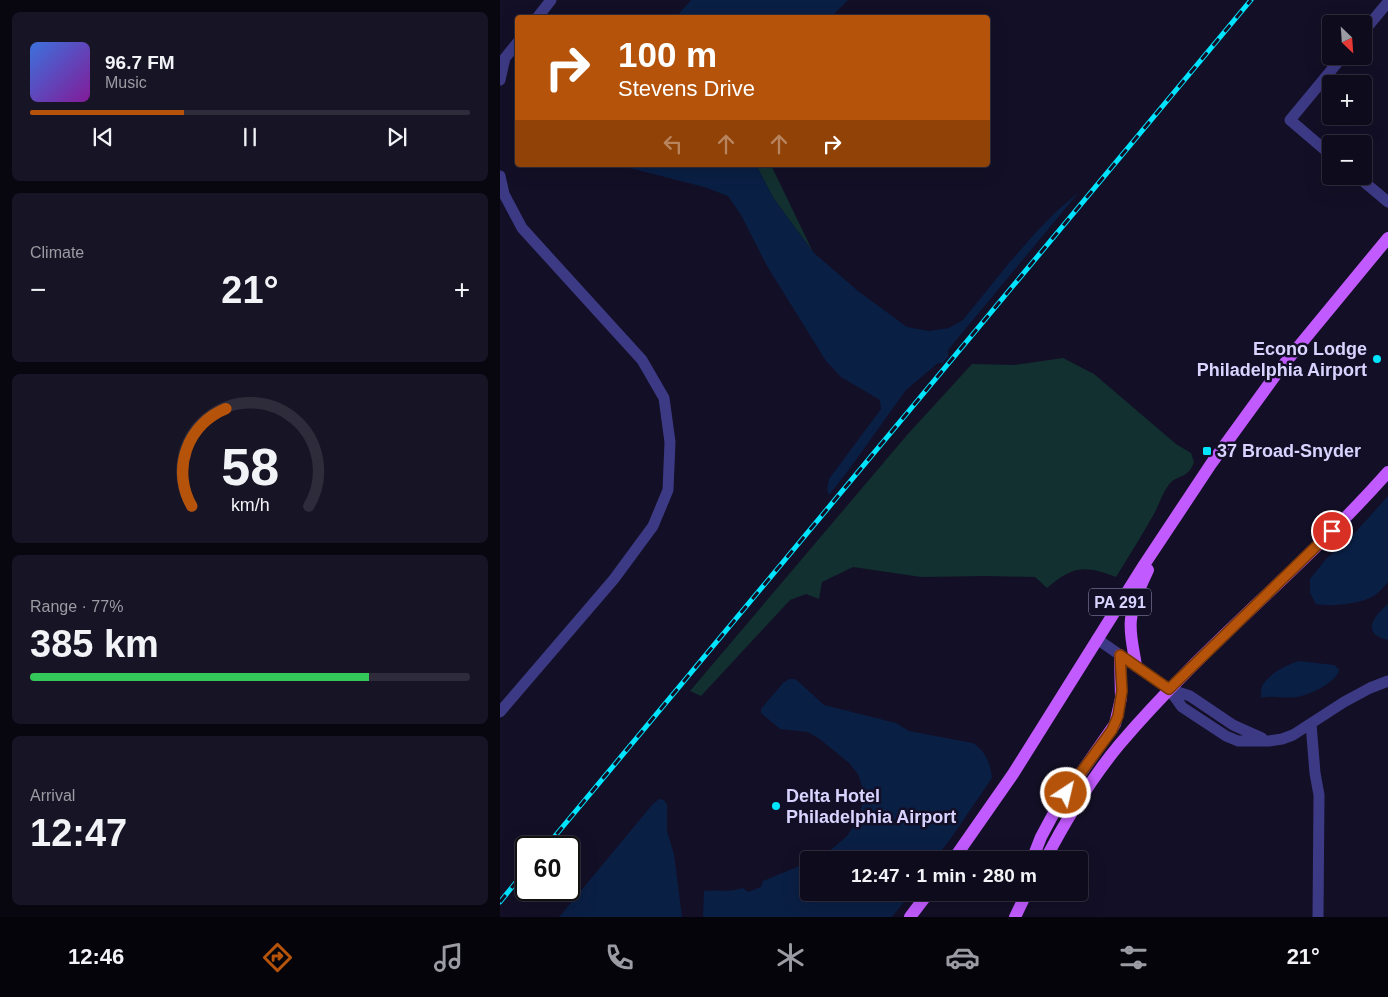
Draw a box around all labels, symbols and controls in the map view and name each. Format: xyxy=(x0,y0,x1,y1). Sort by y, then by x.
north arrow xyxy=(1322,15,1372,65)
map controls xyxy=(1322,15,1372,185)
icon: right xyxy=(535,35,600,100)
text: 100 m xyxy=(618,35,717,74)
text: 96.7 FM xyxy=(105,52,175,73)
text: Music xyxy=(105,74,147,91)
button: + xyxy=(1322,75,1372,125)
text: Stevens Drive xyxy=(618,76,755,101)
icon: previous xyxy=(89,123,117,151)
icon: pause xyxy=(236,123,264,151)
icon: next xyxy=(383,123,411,151)
icon: left xyxy=(659,130,687,158)
icon: ahead xyxy=(712,130,740,158)
icon: ahead xyxy=(765,130,793,158)
icon: right xyxy=(818,130,846,158)
button: − xyxy=(1322,135,1372,185)
text: Climate xyxy=(30,244,84,261)
text: 21° xyxy=(221,269,279,311)
text: − xyxy=(30,274,46,305)
text: + xyxy=(454,274,470,305)
place label: Econo Lodge Philadelphia Airport xyxy=(1197,339,1367,380)
marker: Econo Lodge Philadelphia Airport xyxy=(1371,353,1383,365)
text: 58 xyxy=(221,438,279,496)
place label: 37 Broad-Snyder xyxy=(1217,441,1361,461)
marker: 37 Broad-Snyder xyxy=(1201,445,1213,457)
text: km/h xyxy=(231,495,269,515)
pin xyxy=(1311,510,1353,552)
icon: arrive xyxy=(1318,517,1346,545)
road number: PA 291 xyxy=(1089,588,1151,616)
text: Range · 77% xyxy=(30,598,123,615)
text: 385 km xyxy=(30,623,159,665)
position arrow xyxy=(1039,766,1091,818)
place label: Delta Hotel Philadelphia Airport xyxy=(786,786,956,827)
text: Arrival xyxy=(30,787,75,804)
marker: Delta Hotel Philadelphia Airport xyxy=(770,800,782,812)
text: 12:47 xyxy=(30,812,127,854)
speed limit sign: 60 xyxy=(515,836,580,901)
text: 12:47 · 1 min · 280 m xyxy=(851,865,1037,886)
icon: directions xyxy=(260,940,295,975)
icon: music xyxy=(431,940,466,975)
icon: phone xyxy=(602,940,637,975)
icon: climate xyxy=(773,940,808,975)
icon: car xyxy=(945,940,980,975)
icon: filters xyxy=(1116,940,1151,975)
text: 12:46 xyxy=(68,944,124,969)
text: 21° xyxy=(1287,944,1320,969)

